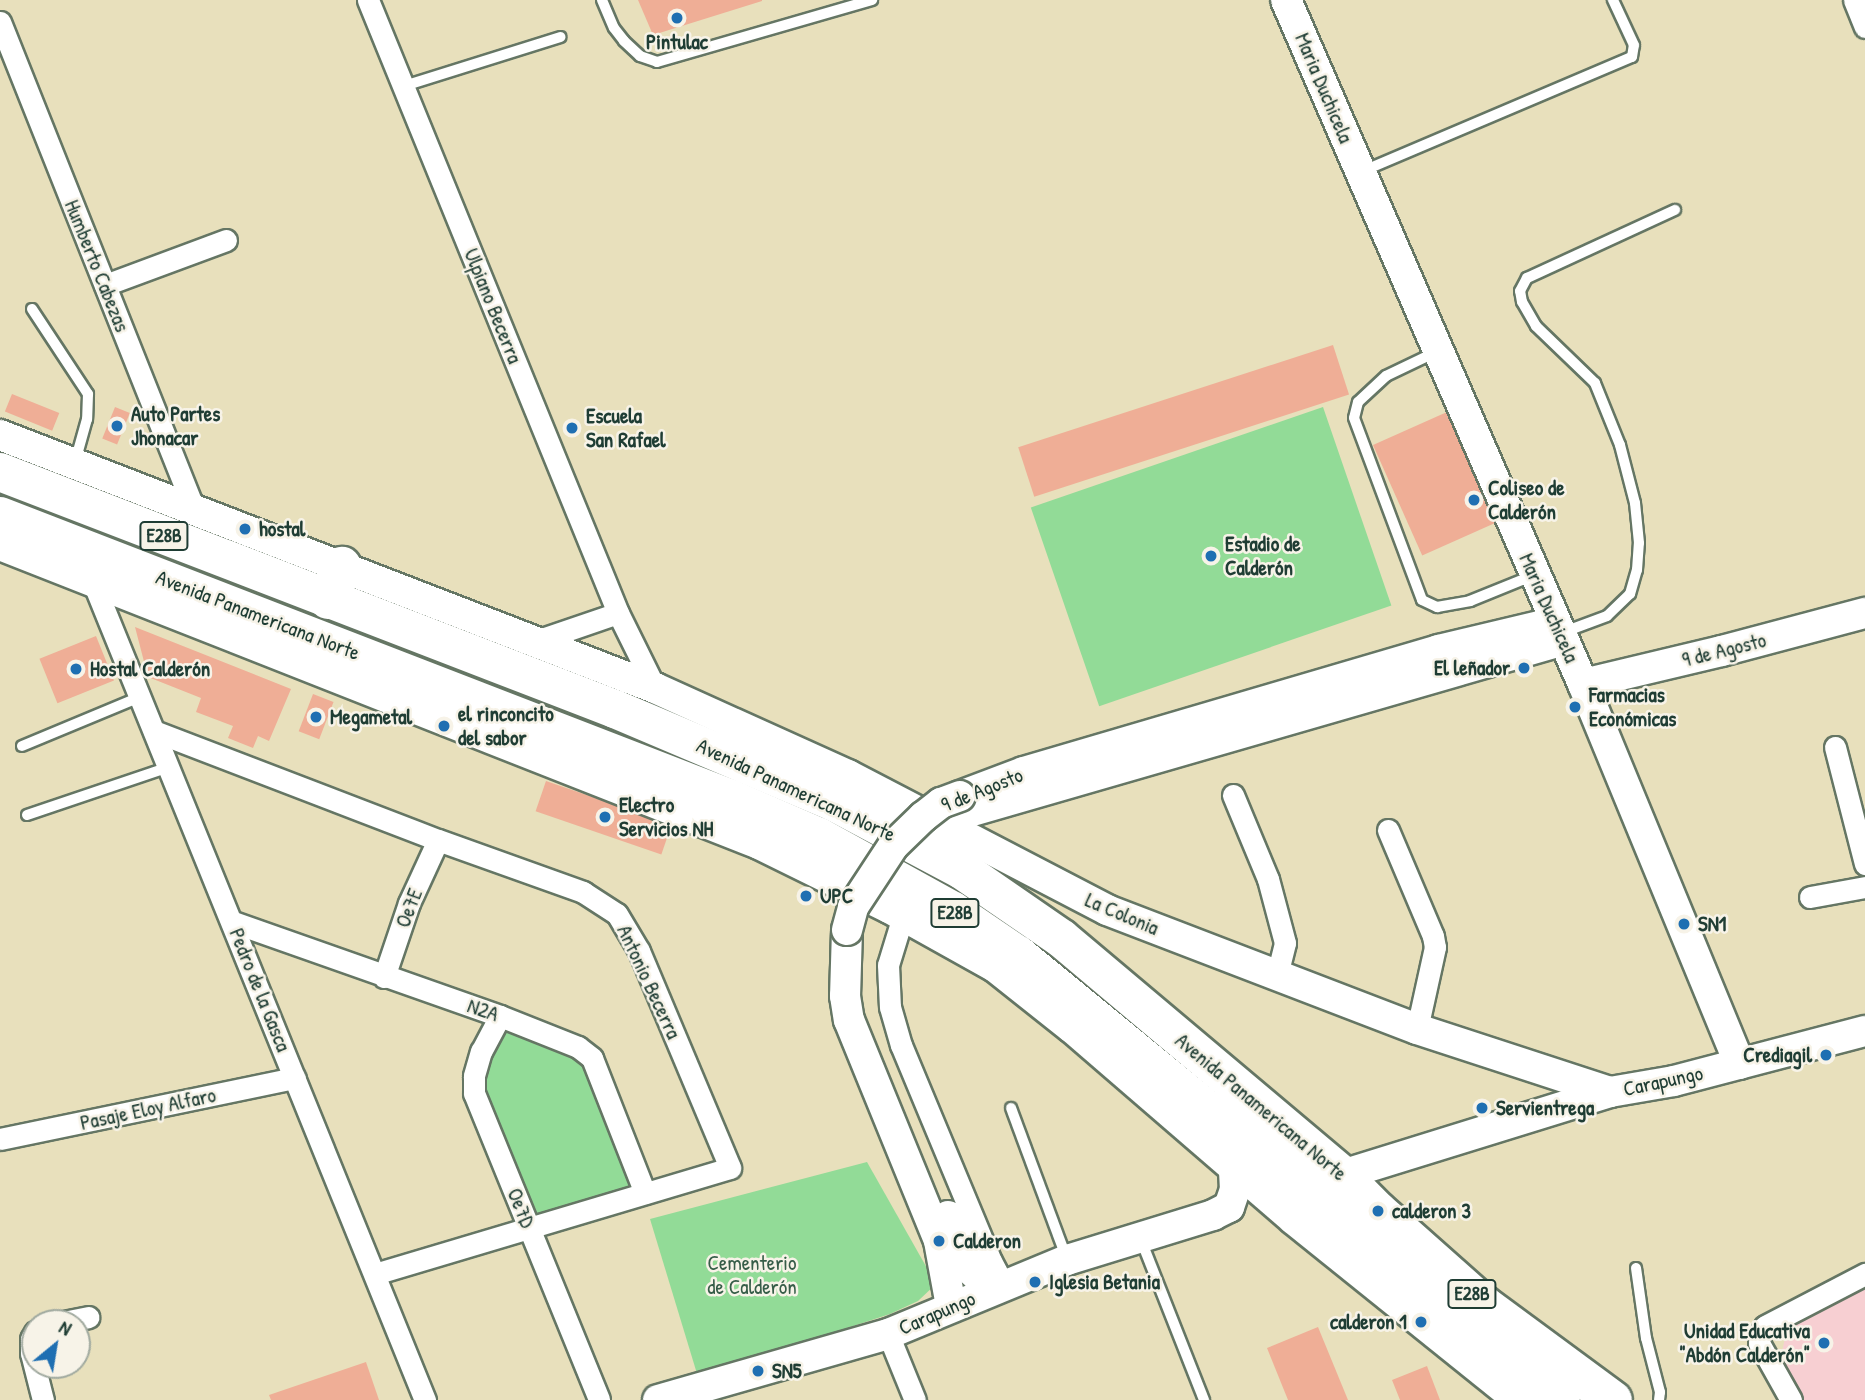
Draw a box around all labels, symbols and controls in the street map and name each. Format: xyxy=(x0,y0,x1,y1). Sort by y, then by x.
marker: Pintulac xyxy=(669,10,685,26)
place label: Pintulac xyxy=(646,29,708,55)
street label: Maria Duchicela xyxy=(1290,29,1358,147)
street label: Humberto Cabezas xyxy=(59,196,135,336)
street label: Ulpiano Becerra xyxy=(459,245,527,367)
place label: Auto Partes Jhonacar xyxy=(131,401,220,451)
place label: Escuela San Rafael xyxy=(586,403,666,453)
marker: Auto Partes Jhonacar xyxy=(109,418,125,434)
marker: Escuela San Rafael xyxy=(564,420,580,436)
place label: Coliseo de Calderón xyxy=(1488,475,1565,525)
marker: Coliseo de Calderón xyxy=(1466,492,1482,508)
place label: hostal xyxy=(259,516,305,542)
road number: E28B xyxy=(138,520,190,552)
marker: hostal xyxy=(237,521,253,537)
place label: Estadio de Calderón xyxy=(1225,531,1301,581)
marker: Estadio de Calderón xyxy=(1203,548,1219,564)
street label: Maria Duchicela xyxy=(1514,549,1584,667)
street label: Avenida Panamericana Norte xyxy=(153,565,363,665)
street label: 9 de Agosto xyxy=(1679,627,1769,673)
place label: El leñador xyxy=(1434,655,1510,681)
place label: Hostal Calderón xyxy=(90,656,210,682)
marker: El leñador xyxy=(1516,660,1532,676)
marker: Hostal Calderón xyxy=(68,661,84,677)
place label: Farmacias Económicas xyxy=(1589,682,1676,732)
marker: Farmacias Económicas xyxy=(1567,699,1583,715)
place label: el rinconcito del sabor xyxy=(458,701,554,751)
place label: Megametal xyxy=(330,704,412,730)
marker: Megametal xyxy=(308,709,324,725)
marker: el rinconcito del sabor xyxy=(436,718,452,734)
street label: Avenida Panamericana Norte xyxy=(693,733,899,847)
street label: 9 de Agosto xyxy=(938,762,1026,818)
place label: Electro Servicios NH xyxy=(619,792,713,842)
marker: Electro Servicios NH xyxy=(597,809,613,825)
place label: UPC xyxy=(820,883,853,909)
street label: Oe7E xyxy=(390,885,428,931)
street label: La Colonia xyxy=(1081,887,1163,941)
marker: UPC xyxy=(798,888,814,904)
road number: E28B xyxy=(929,897,981,928)
place label: SN1 xyxy=(1698,911,1726,937)
marker: SN1 xyxy=(1676,916,1692,932)
street label: Antonio Becerra xyxy=(612,921,686,1043)
street label: Pedro de la Gasca xyxy=(224,925,296,1055)
street label: N2A xyxy=(464,993,502,1027)
street label: Avenida Panamericana Norte xyxy=(1170,1028,1352,1186)
place label: Crediagil xyxy=(1743,1042,1812,1068)
marker: Crediagil xyxy=(1818,1047,1834,1063)
street label: Carapungo xyxy=(1621,1060,1705,1102)
street label: Pasaje Eloy Alfaro xyxy=(78,1082,218,1136)
place label: Servientrega xyxy=(1496,1095,1594,1121)
marker: Servientrega xyxy=(1474,1100,1490,1116)
street label: Oe7D xyxy=(502,1185,540,1231)
place label: calderon 3 xyxy=(1392,1198,1471,1224)
marker: calderon 3 xyxy=(1370,1203,1386,1219)
place label: Calderon xyxy=(953,1228,1021,1254)
marker: Calderon xyxy=(931,1233,947,1249)
park label: Cementerio de Calderón xyxy=(707,1250,797,1300)
place label: Iglesia Betania xyxy=(1049,1269,1160,1295)
marker: Iglesia Betania xyxy=(1027,1274,1043,1290)
road number: E28B xyxy=(1446,1278,1498,1310)
street label: Carapungo xyxy=(895,1286,979,1340)
north arrow xyxy=(21,1309,91,1379)
place label: calderon 1 xyxy=(1330,1309,1407,1335)
text: N xyxy=(55,1314,76,1341)
marker: calderon 1 xyxy=(1413,1314,1429,1330)
place label: Unidad Educativa "Abdón Calderón" xyxy=(1679,1318,1810,1368)
marker: Unidad Educativa "Abdón Calderón" xyxy=(1816,1335,1832,1351)
place label: SN5 xyxy=(772,1358,802,1384)
marker: SN5 xyxy=(750,1363,766,1379)

